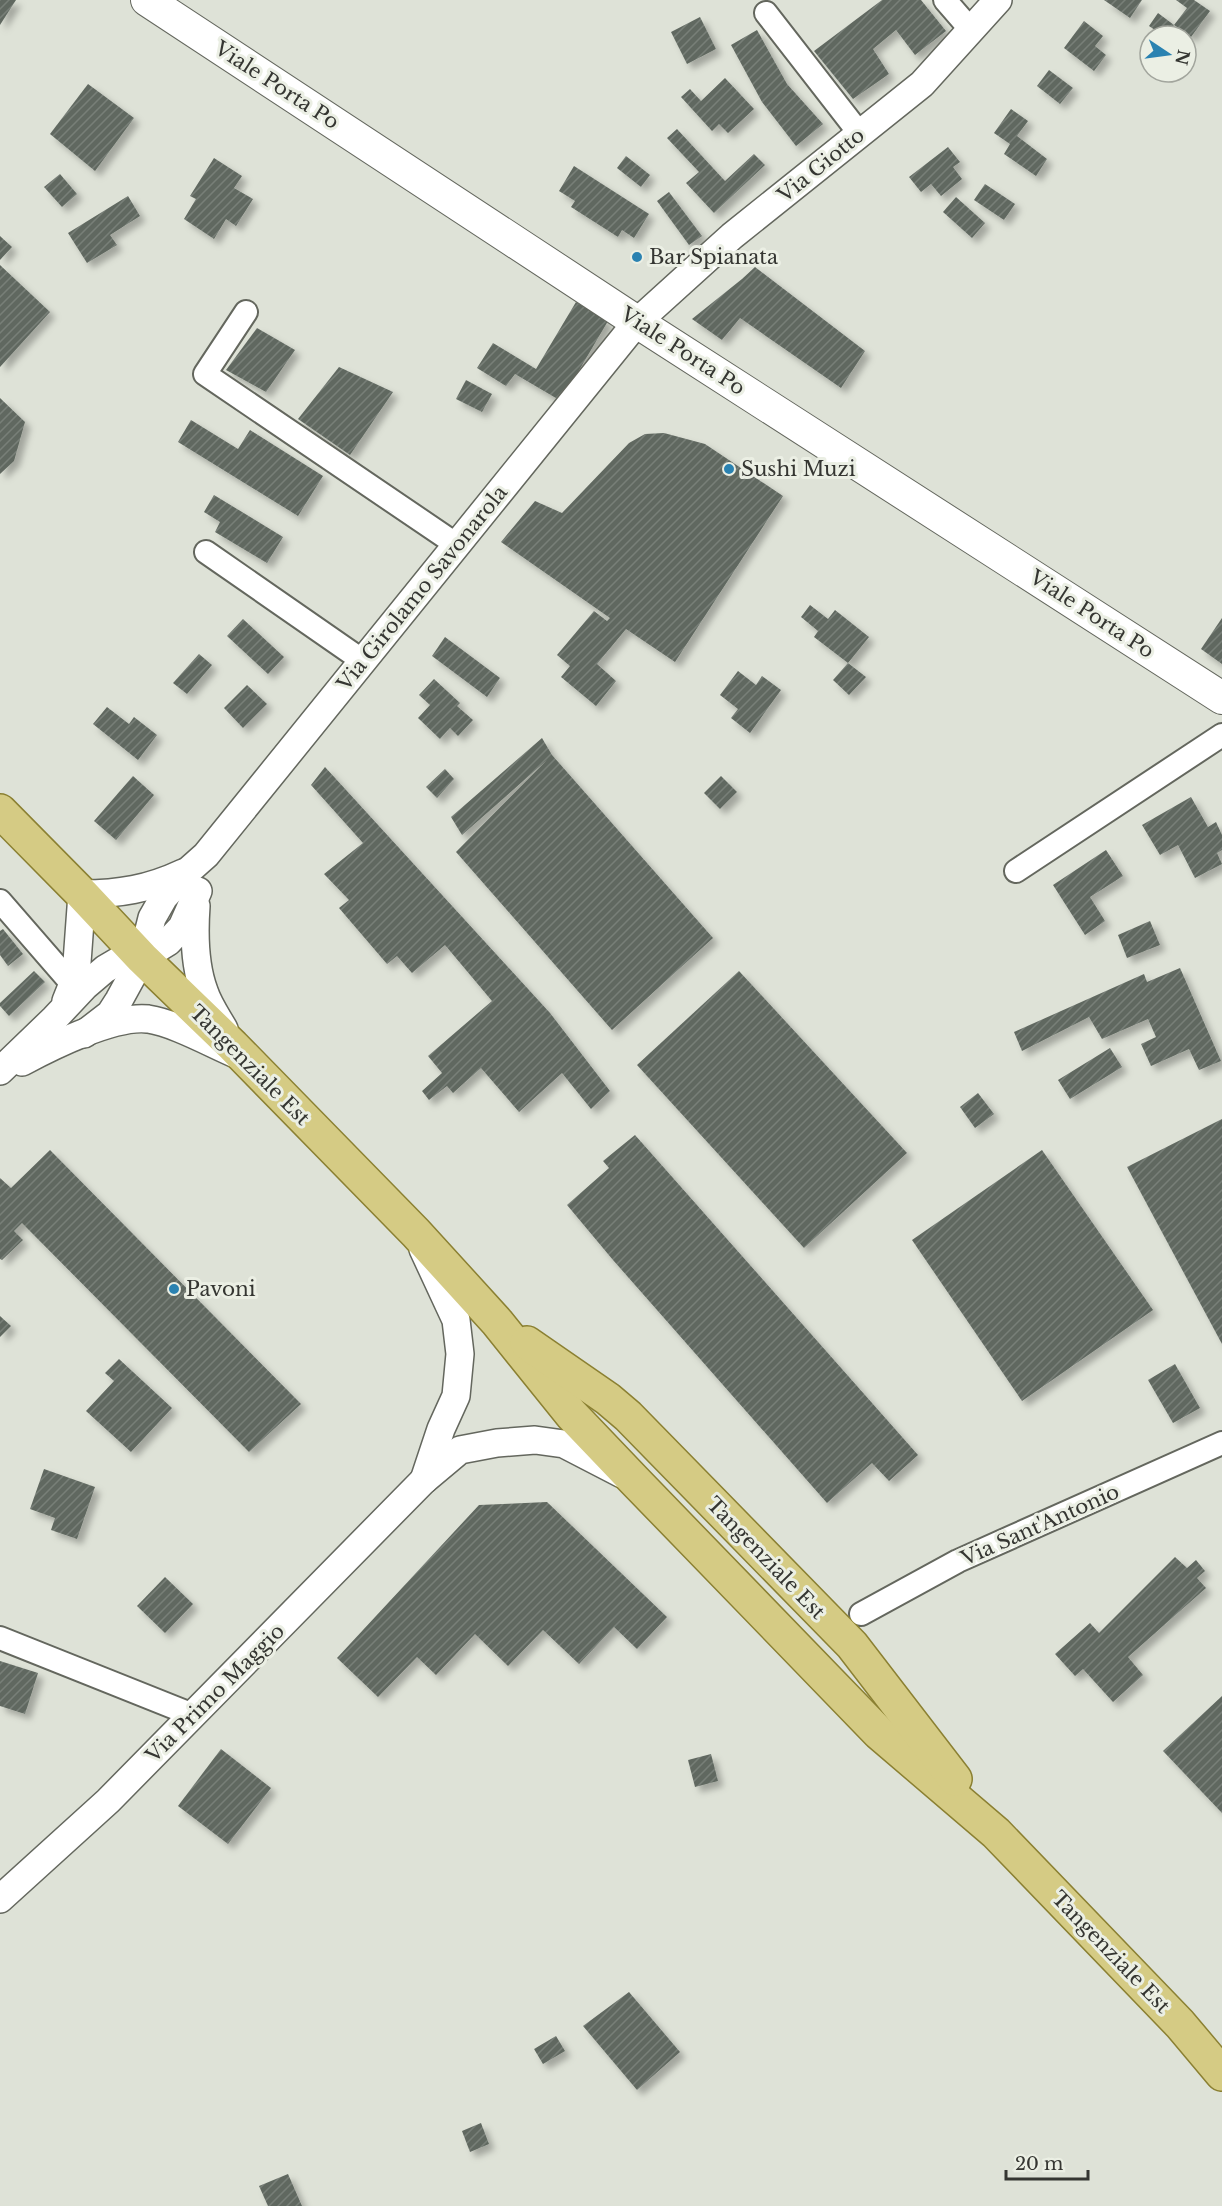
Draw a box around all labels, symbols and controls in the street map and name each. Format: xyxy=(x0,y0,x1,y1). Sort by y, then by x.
north arrow xyxy=(1138,24,1198,84)
street label: Viale Porta Po xyxy=(210,35,344,134)
text: N xyxy=(1171,48,1194,67)
street label: Via Giotto xyxy=(772,123,869,208)
place label: Bar Spianata xyxy=(649,245,779,269)
marker: Bar Spianata xyxy=(630,250,644,264)
street label: Viale Porta Po xyxy=(616,301,750,400)
place label: Sushi Muzi xyxy=(741,457,856,481)
marker: Sushi Muzi xyxy=(722,462,736,476)
street label: Via Girolamo Savonarola xyxy=(331,480,513,696)
street label: Viale Porta Po xyxy=(1025,564,1159,663)
street label: Tangenziale Est xyxy=(185,1000,315,1130)
place label: Pavoni xyxy=(186,1277,256,1301)
marker: Pavoni xyxy=(167,1282,181,1296)
street label: Via Sant'Antonio xyxy=(956,1479,1123,1571)
street label: Tangenziale Est xyxy=(702,1492,830,1624)
street label: Via Primo Maggio xyxy=(140,1619,289,1768)
street label: Tangenziale Est xyxy=(1047,1886,1175,2018)
scale bar xyxy=(1006,2143,1088,2181)
text: 20 m xyxy=(1015,2153,1063,2175)

